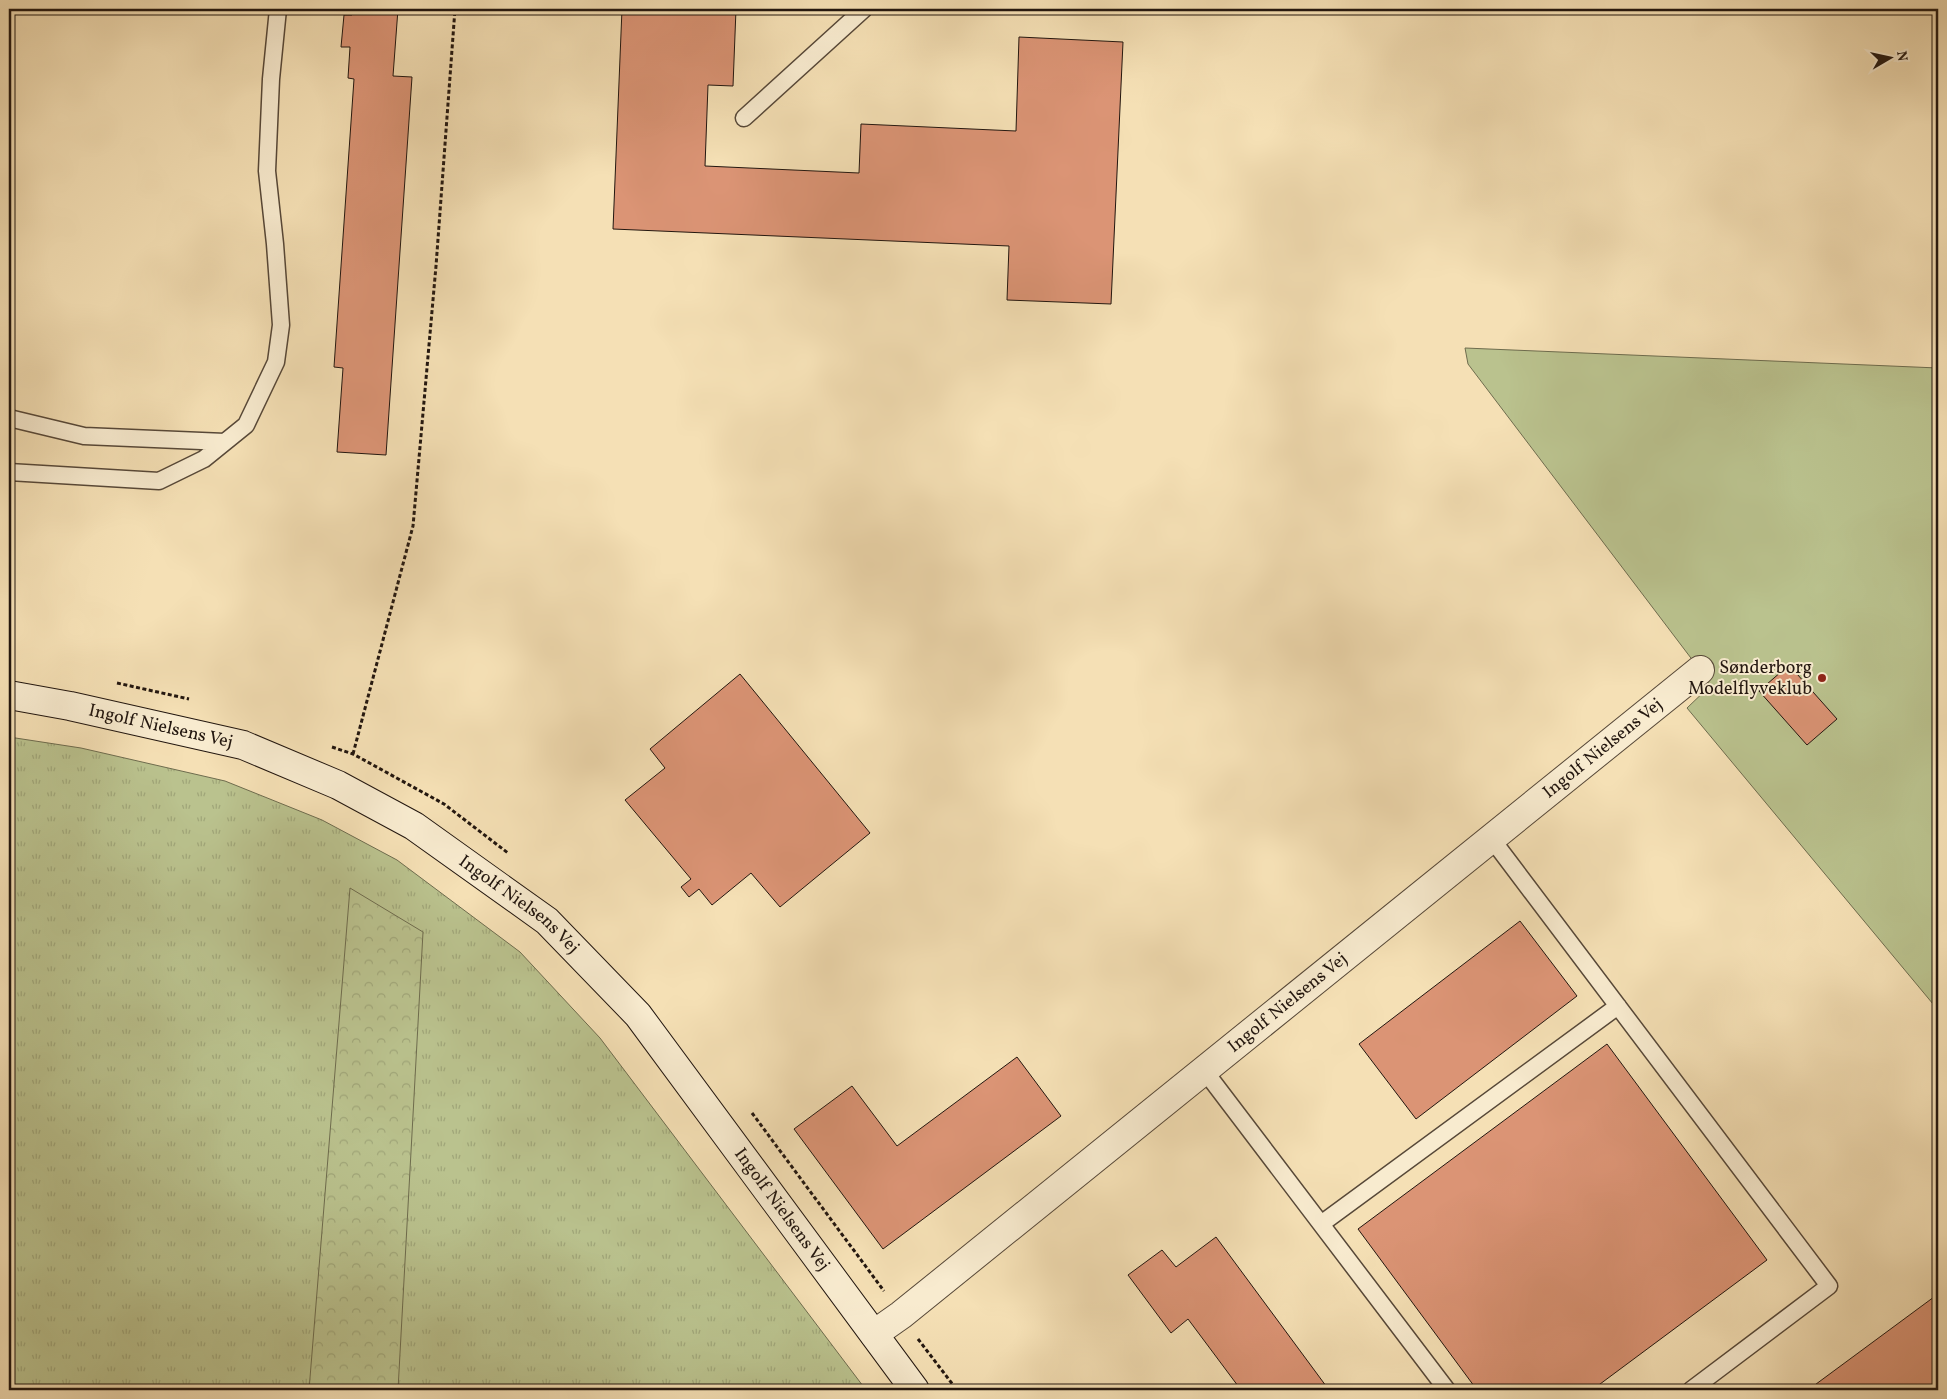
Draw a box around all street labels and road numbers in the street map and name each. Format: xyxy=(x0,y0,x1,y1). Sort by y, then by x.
street label: Ingolf Nielsens Vej xyxy=(1538,692,1668,804)
street label: Ingolf Nielsens Vej xyxy=(86,698,235,755)
street label: Ingolf Nielsens Vej xyxy=(454,849,585,960)
street label: Ingolf Nielsens Vej xyxy=(1222,947,1353,1059)
street label: Ingolf Nielsens Vej xyxy=(728,1143,836,1276)

